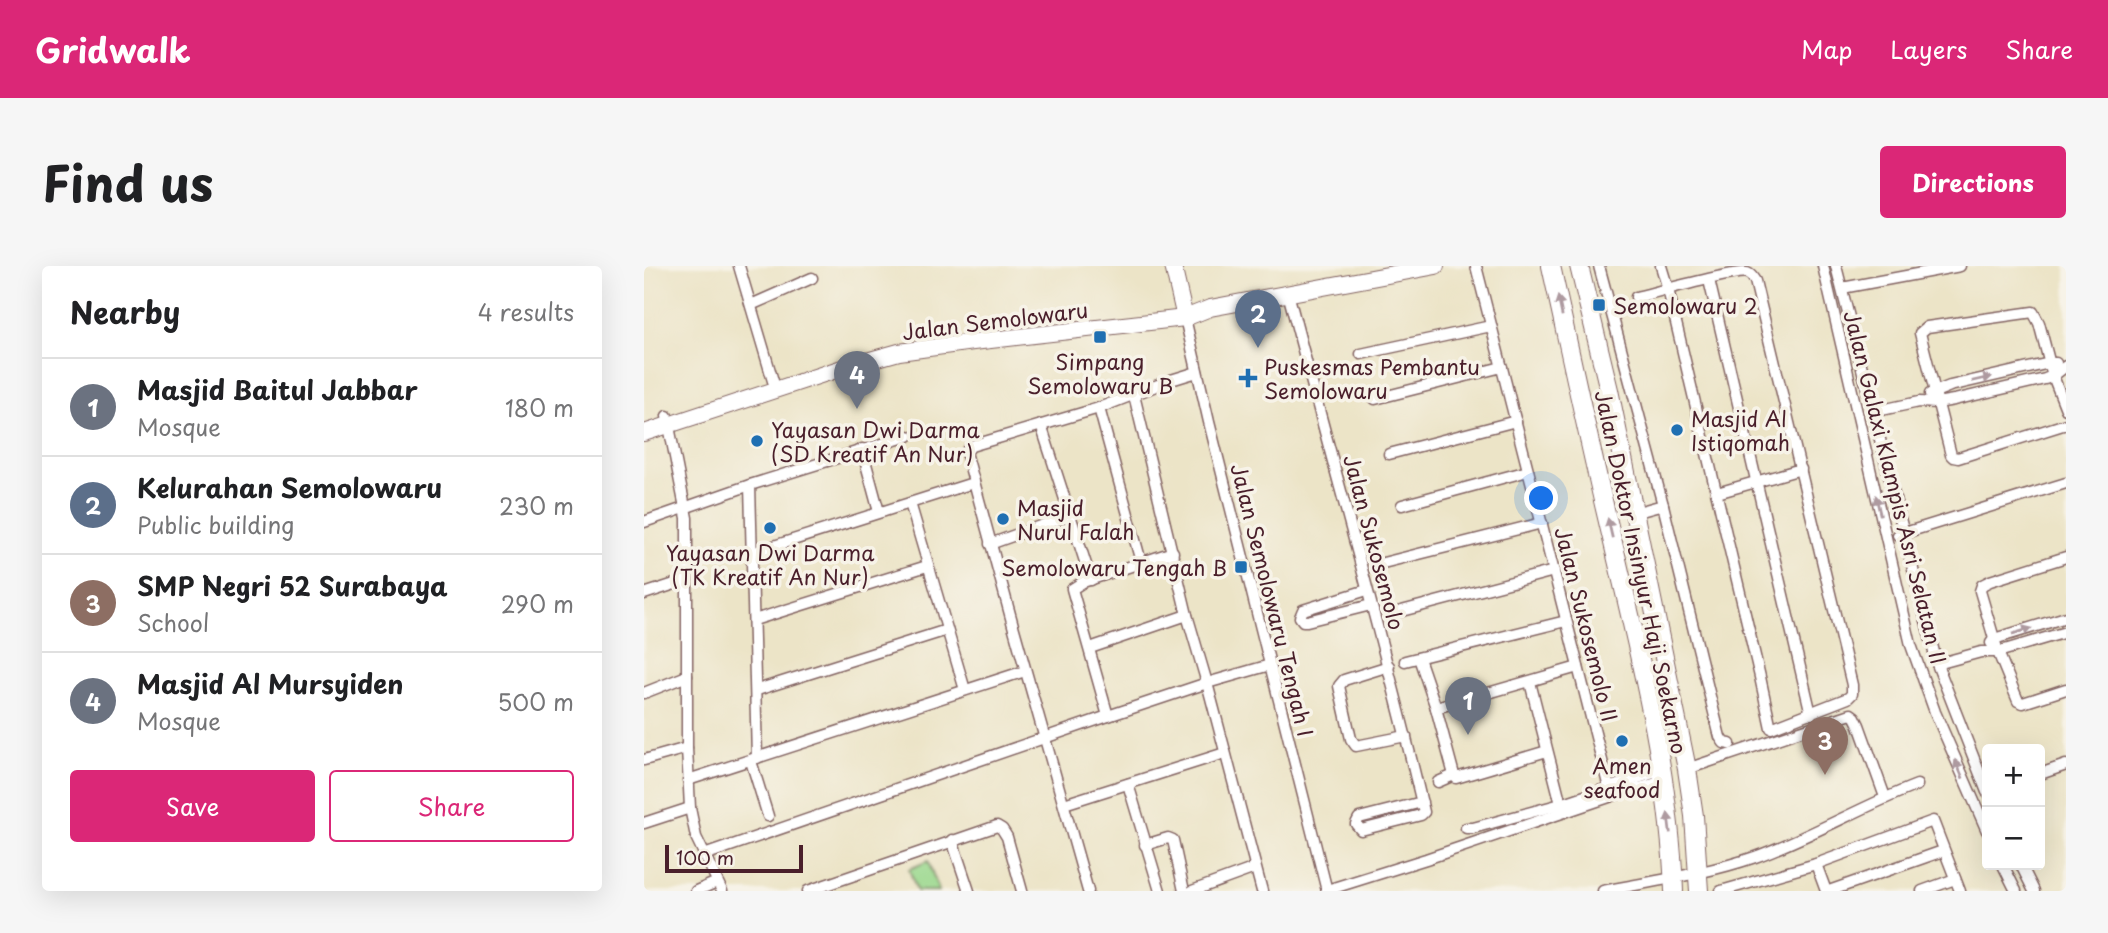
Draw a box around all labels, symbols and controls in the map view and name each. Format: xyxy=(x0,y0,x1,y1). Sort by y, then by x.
text: Gridwalk xyxy=(35,24,191,74)
text: Map xyxy=(1801,31,1852,67)
text: Layers xyxy=(1890,31,1967,67)
text: Share xyxy=(2005,31,2073,67)
text: Find us xyxy=(42,145,213,219)
button: Directions xyxy=(1880,146,2066,218)
text: Nearby xyxy=(70,289,180,334)
place label: Semolowaru 2 xyxy=(1613,289,1758,321)
pin: 2 xyxy=(1235,290,1281,348)
street label: Jalan Semolowaru xyxy=(900,293,1090,347)
text: 4 results xyxy=(478,294,574,329)
one-way arrow xyxy=(1555,295,1566,317)
marker: Semolowaru 2 xyxy=(1591,297,1607,313)
street label: Jalan Galaxi Klampis Asri Selatan II xyxy=(1837,307,1955,667)
marker: Simpang Semolowaru B xyxy=(1092,329,1108,345)
place label: Simpang Semolowaru B xyxy=(1027,345,1173,401)
place label: Puskesmas Pembantu Semolowaru xyxy=(1264,350,1480,406)
pin: 4 xyxy=(834,351,880,409)
marker: Puskesmas Pembantu Semolowaru xyxy=(1238,368,1258,388)
text: Masjid Baitul Jabbar xyxy=(137,370,418,409)
one-way arrow xyxy=(1971,373,1993,384)
street label: Jalan Doktor Insinyur Haji Soekarno xyxy=(1588,387,1696,757)
text: 1 xyxy=(88,390,99,425)
text: 180 m xyxy=(505,390,574,425)
place label: Masjid Al Istiqomah xyxy=(1691,402,1790,458)
text: Mosque xyxy=(137,409,221,444)
place label: Yayasan Dwi Darma (SD Kreatif An Nur) xyxy=(771,413,980,469)
marker: Masjid Al Istiqomah xyxy=(1669,422,1685,438)
marker: Yayasan Dwi Darma (SD Kreatif An Nur) xyxy=(749,433,765,449)
street label: Jalan Sukosemolo xyxy=(1336,451,1414,633)
street label: Jalan Semolowaru Tengah I xyxy=(1224,460,1322,740)
text: Kelurahan Semolowaru xyxy=(137,468,442,507)
your location xyxy=(1524,481,1558,515)
text: 2 xyxy=(85,488,101,523)
text: 230 m xyxy=(499,488,574,523)
place label: Masjid Nurul Falah xyxy=(1017,491,1134,547)
one-way arrow xyxy=(1872,494,1883,516)
text: Public building xyxy=(137,507,294,542)
marker: Masjid Nurul Falah xyxy=(995,511,1011,527)
one-way arrow xyxy=(1604,517,1615,539)
marker: Yayasan Dwi Darma (TK Kreatif An Nur) xyxy=(762,520,778,536)
street label: Jalan Sukosemolo II xyxy=(1547,523,1627,725)
place label: Yayasan Dwi Darma (TK Kreatif An Nur) xyxy=(666,536,875,592)
place label: Semolowaru Tengah B xyxy=(1001,551,1227,583)
marker: Semolowaru Tengah B xyxy=(1233,559,1249,575)
text: SMP Negri 52 Surabaya xyxy=(137,566,448,605)
text: 3 xyxy=(85,586,101,621)
text: 290 m xyxy=(501,586,574,621)
text: School xyxy=(137,605,209,640)
one-way arrow xyxy=(2011,625,2032,635)
text: Masjid Al Mursyiden xyxy=(137,664,403,703)
pin: 1 xyxy=(1445,677,1491,735)
text: 4 xyxy=(85,684,101,719)
text: 500 m xyxy=(497,684,574,719)
text: Mosque xyxy=(137,703,221,738)
pin: 3 xyxy=(1802,717,1848,775)
marker: Amen seafood xyxy=(1614,733,1630,749)
map controls xyxy=(1982,744,2045,870)
button: + xyxy=(1982,744,2045,807)
place label: Amen seafood xyxy=(1584,749,1660,805)
one-way arrow xyxy=(1953,759,1965,779)
button: Save xyxy=(70,770,315,842)
button: Share xyxy=(329,770,574,842)
button: − xyxy=(1982,807,2045,870)
one-way arrow xyxy=(1664,812,1675,834)
scale bar xyxy=(665,842,803,874)
text: 100 m xyxy=(676,843,734,871)

